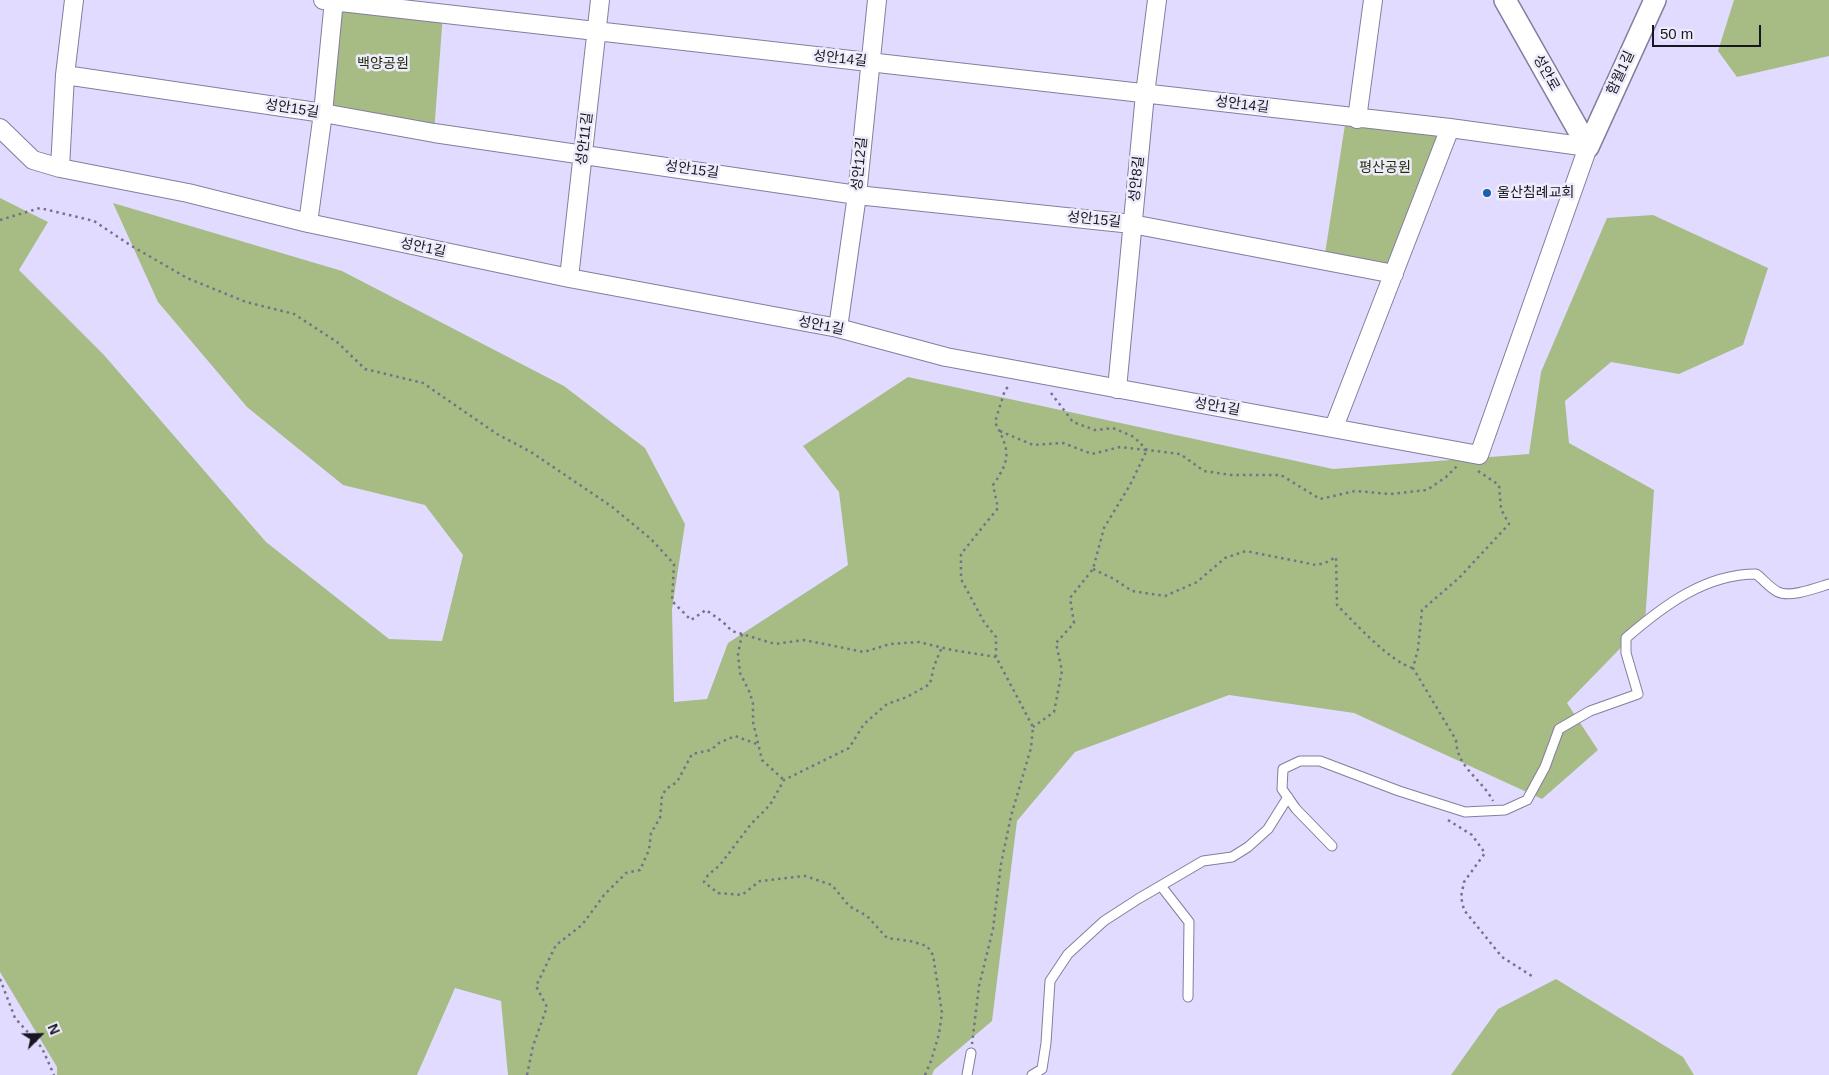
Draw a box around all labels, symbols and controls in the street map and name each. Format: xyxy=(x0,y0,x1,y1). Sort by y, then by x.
scale bar xyxy=(1654,15,1763,47)
text: 50 m xyxy=(1660,25,1693,42)
street label: 성안14길 xyxy=(812,48,868,70)
street label: 함월1길 xyxy=(1604,48,1638,98)
street label: 성안로 xyxy=(1529,52,1563,94)
park label: 백양공원 xyxy=(357,56,409,72)
street label: 성안14길 xyxy=(1214,93,1270,117)
street label: 성안15길 xyxy=(264,96,320,122)
street label: 성안11길 xyxy=(573,112,597,166)
street label: 성안12길 xyxy=(849,136,871,192)
street label: 성안8길 xyxy=(1126,155,1148,203)
street label: 성안15길 xyxy=(664,158,720,182)
park label: 평산공원 xyxy=(1359,160,1411,176)
place label: 울산침례교회 xyxy=(1497,185,1574,201)
marker: 울산침례교회 xyxy=(1481,187,1493,199)
street label: 성안15길 xyxy=(1066,209,1122,231)
street label: 성안1길 xyxy=(399,235,447,261)
street label: 성안1길 xyxy=(797,313,845,339)
street label: 성안1길 xyxy=(1193,395,1241,419)
north arrow xyxy=(15,1010,65,1060)
text: N xyxy=(44,1021,63,1037)

